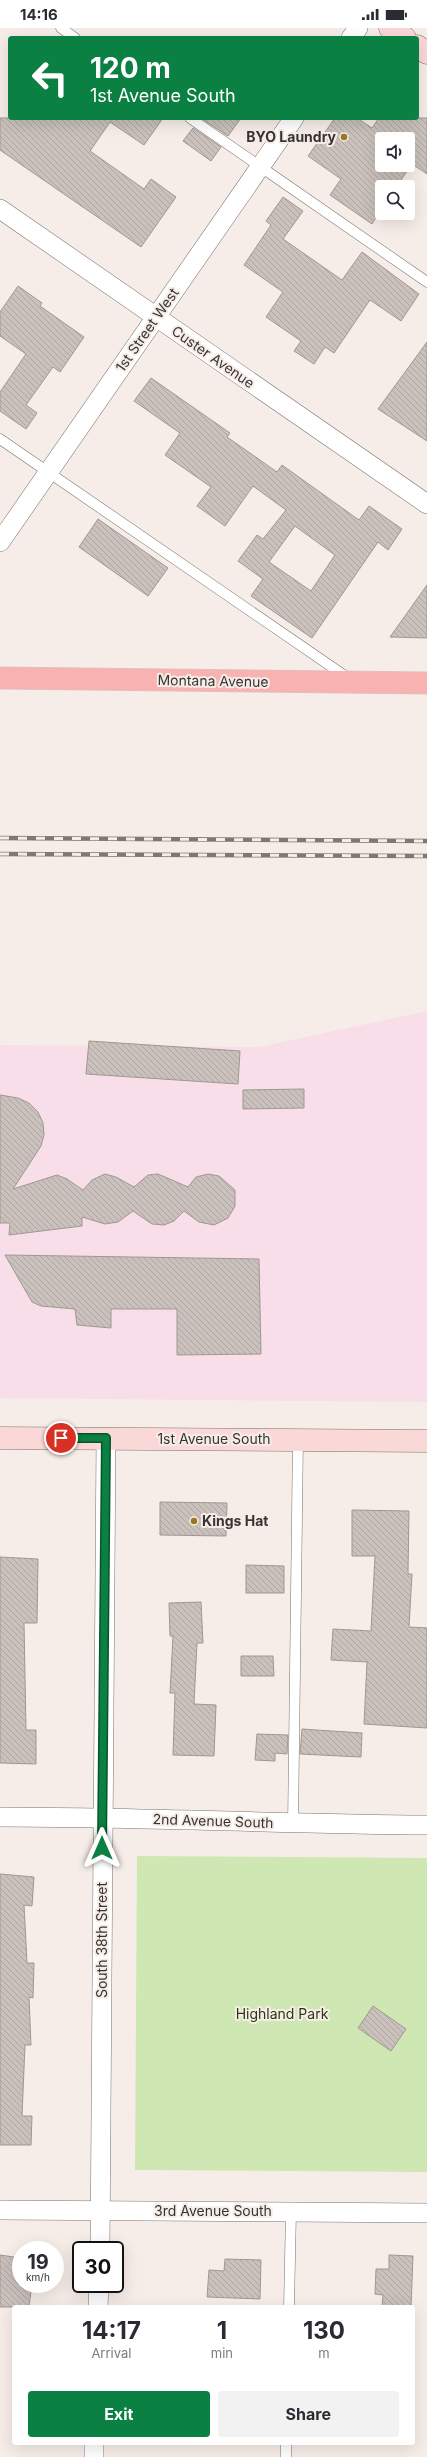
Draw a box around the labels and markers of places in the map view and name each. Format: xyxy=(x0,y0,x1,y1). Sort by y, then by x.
place label: BYO Laundry xyxy=(246,128,337,145)
marker: BYO Laundry xyxy=(339,132,349,142)
pin xyxy=(44,1421,78,1455)
place label: Kings Hat xyxy=(202,1512,268,1529)
marker: Kings Hat xyxy=(189,1516,199,1526)

